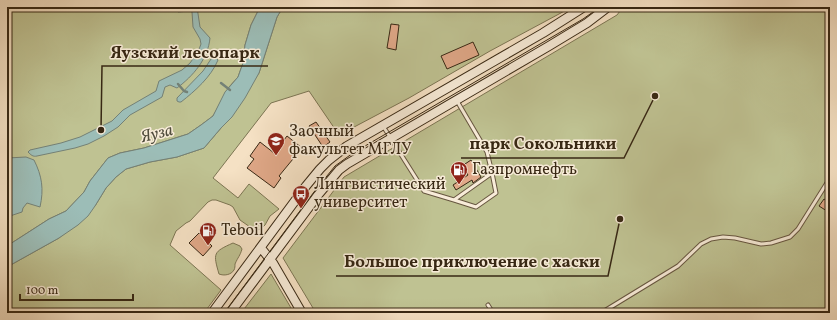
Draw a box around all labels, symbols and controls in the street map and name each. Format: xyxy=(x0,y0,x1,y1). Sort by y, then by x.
callout: Яузский лесопарк xyxy=(102,37,268,66)
text: Яузский лесопарк xyxy=(110,42,260,65)
water label: Яуза xyxy=(138,119,175,149)
place label: Заочный факультет МГЛУ xyxy=(289,121,412,161)
callout: парк Сокольники xyxy=(461,129,624,158)
school or university icon: Заочный факультет МГЛУ xyxy=(266,131,286,156)
text: парк Сокольники xyxy=(470,133,617,156)
place label: Газпромнефть xyxy=(472,159,577,181)
fuel station icon: Газпромнефть xyxy=(449,160,469,185)
place label: Лингвистический университет xyxy=(314,174,446,214)
bus stop icon: Лингвистический университет xyxy=(291,184,311,209)
place label: Teboil xyxy=(221,220,264,242)
fuel station icon: Teboil xyxy=(198,221,218,246)
callout: Большое приключение с хаски xyxy=(336,247,608,276)
text: Большое приключение с хаски xyxy=(344,251,600,274)
scale bar xyxy=(20,276,133,302)
text: 100 m xyxy=(26,283,59,299)

